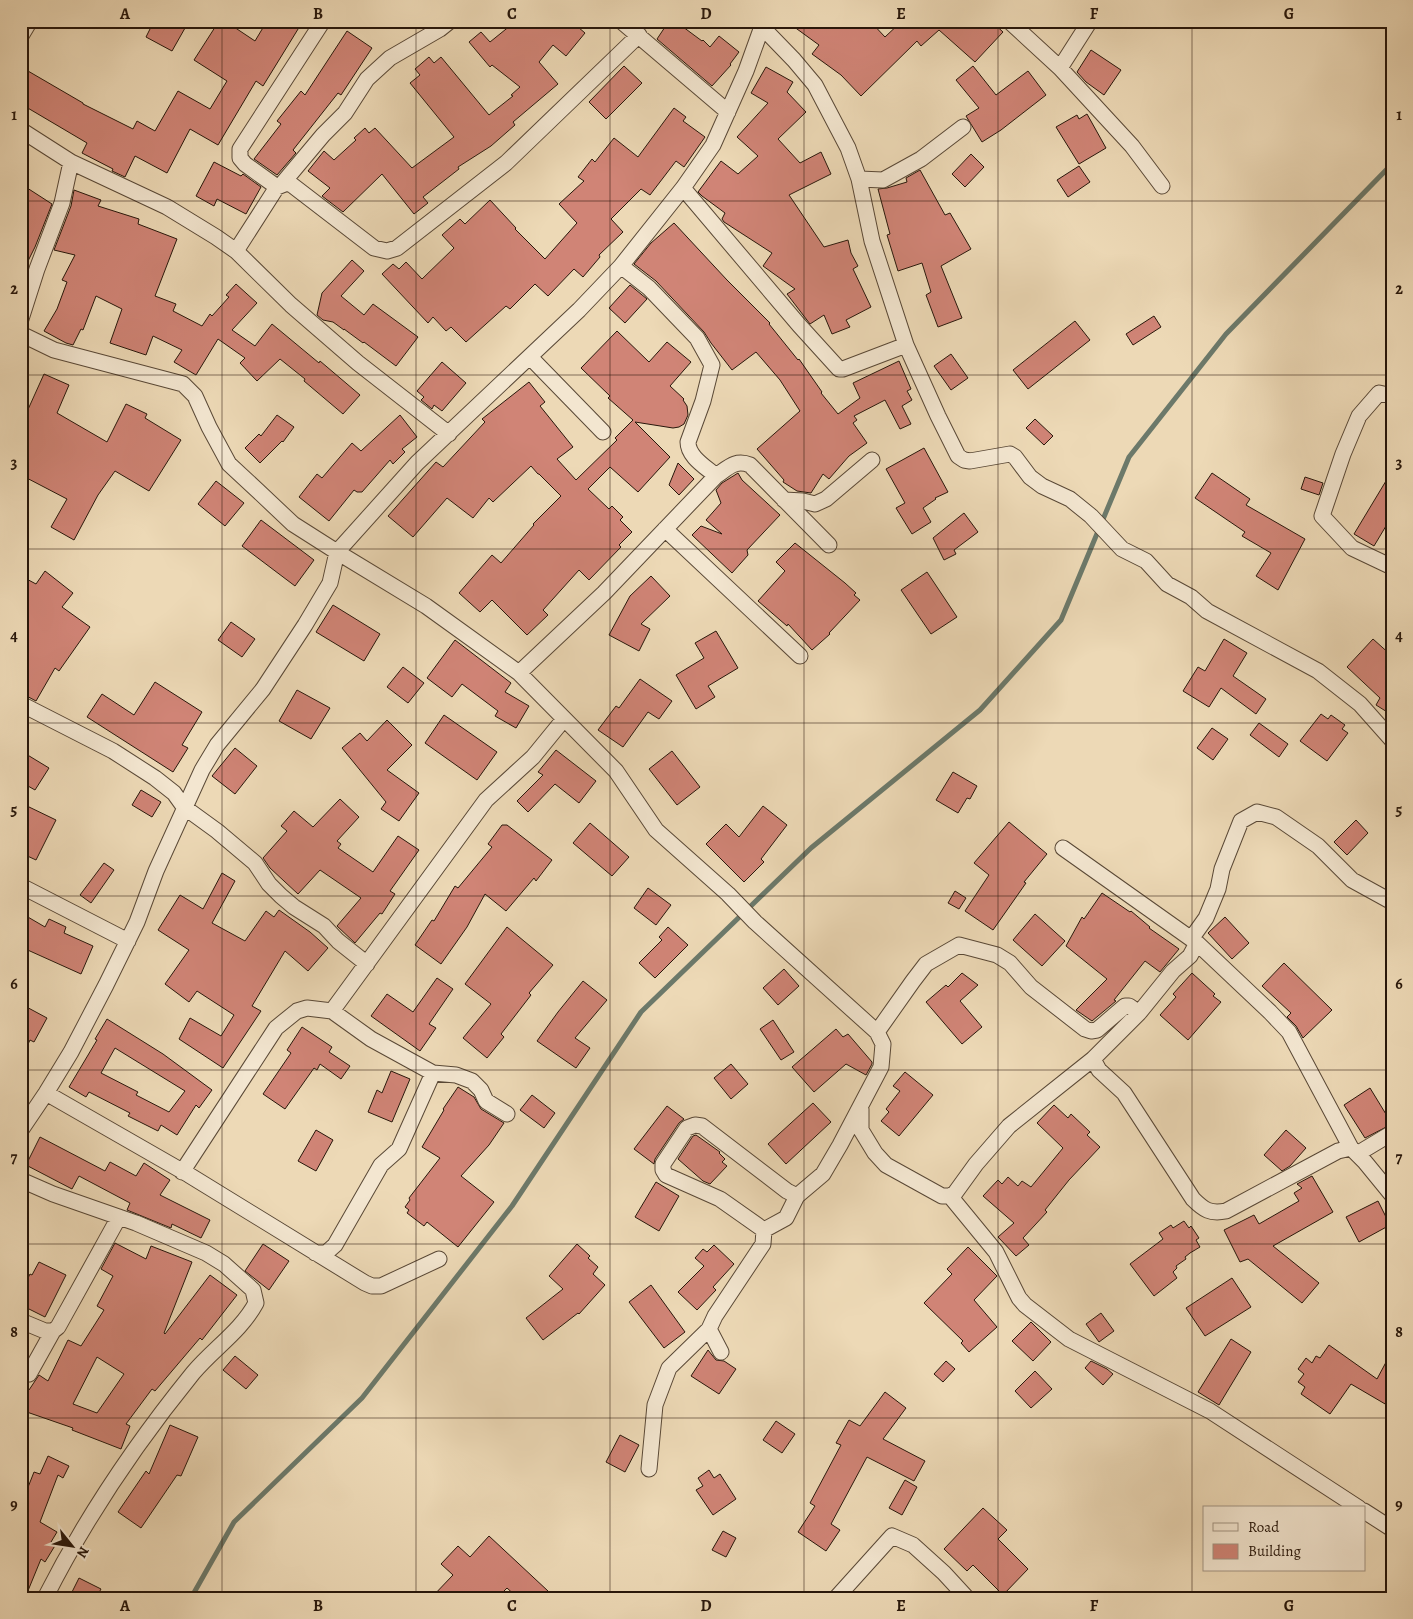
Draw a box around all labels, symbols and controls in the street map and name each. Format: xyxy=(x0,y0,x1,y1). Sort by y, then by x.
text: A xyxy=(119,3,131,25)
text: B xyxy=(313,3,323,25)
text: C xyxy=(507,3,517,25)
text: D xyxy=(700,3,712,25)
text: E xyxy=(896,3,906,25)
text: F xyxy=(1090,3,1099,25)
text: G xyxy=(1284,3,1294,25)
text: 1 xyxy=(11,104,17,126)
text: 1 xyxy=(1396,104,1402,126)
text: 2 xyxy=(10,278,18,300)
text: 2 xyxy=(1395,278,1403,300)
text: 3 xyxy=(11,452,18,474)
text: 3 xyxy=(1396,452,1403,474)
text: 4 xyxy=(10,625,18,647)
text: 4 xyxy=(1395,625,1403,647)
text: 5 xyxy=(11,799,18,821)
text: 5 xyxy=(1396,799,1403,821)
text: 6 xyxy=(10,973,18,995)
text: 6 xyxy=(1395,973,1403,995)
text: 7 xyxy=(11,1147,18,1169)
text: 7 xyxy=(1396,1147,1403,1169)
text: 8 xyxy=(10,1321,18,1343)
text: 8 xyxy=(1395,1321,1403,1343)
text: 9 xyxy=(10,1494,18,1516)
text: 9 xyxy=(1395,1494,1403,1516)
legend xyxy=(1203,1506,1366,1572)
text: Road xyxy=(1248,1517,1280,1537)
north arrow xyxy=(48,1522,98,1572)
text: Building xyxy=(1248,1541,1301,1561)
text: N xyxy=(72,1543,94,1561)
text: A xyxy=(119,1595,131,1617)
text: B xyxy=(313,1595,323,1617)
text: C xyxy=(507,1595,517,1617)
text: D xyxy=(700,1595,712,1617)
text: E xyxy=(896,1595,906,1617)
text: F xyxy=(1090,1595,1099,1617)
text: G xyxy=(1284,1595,1294,1617)

